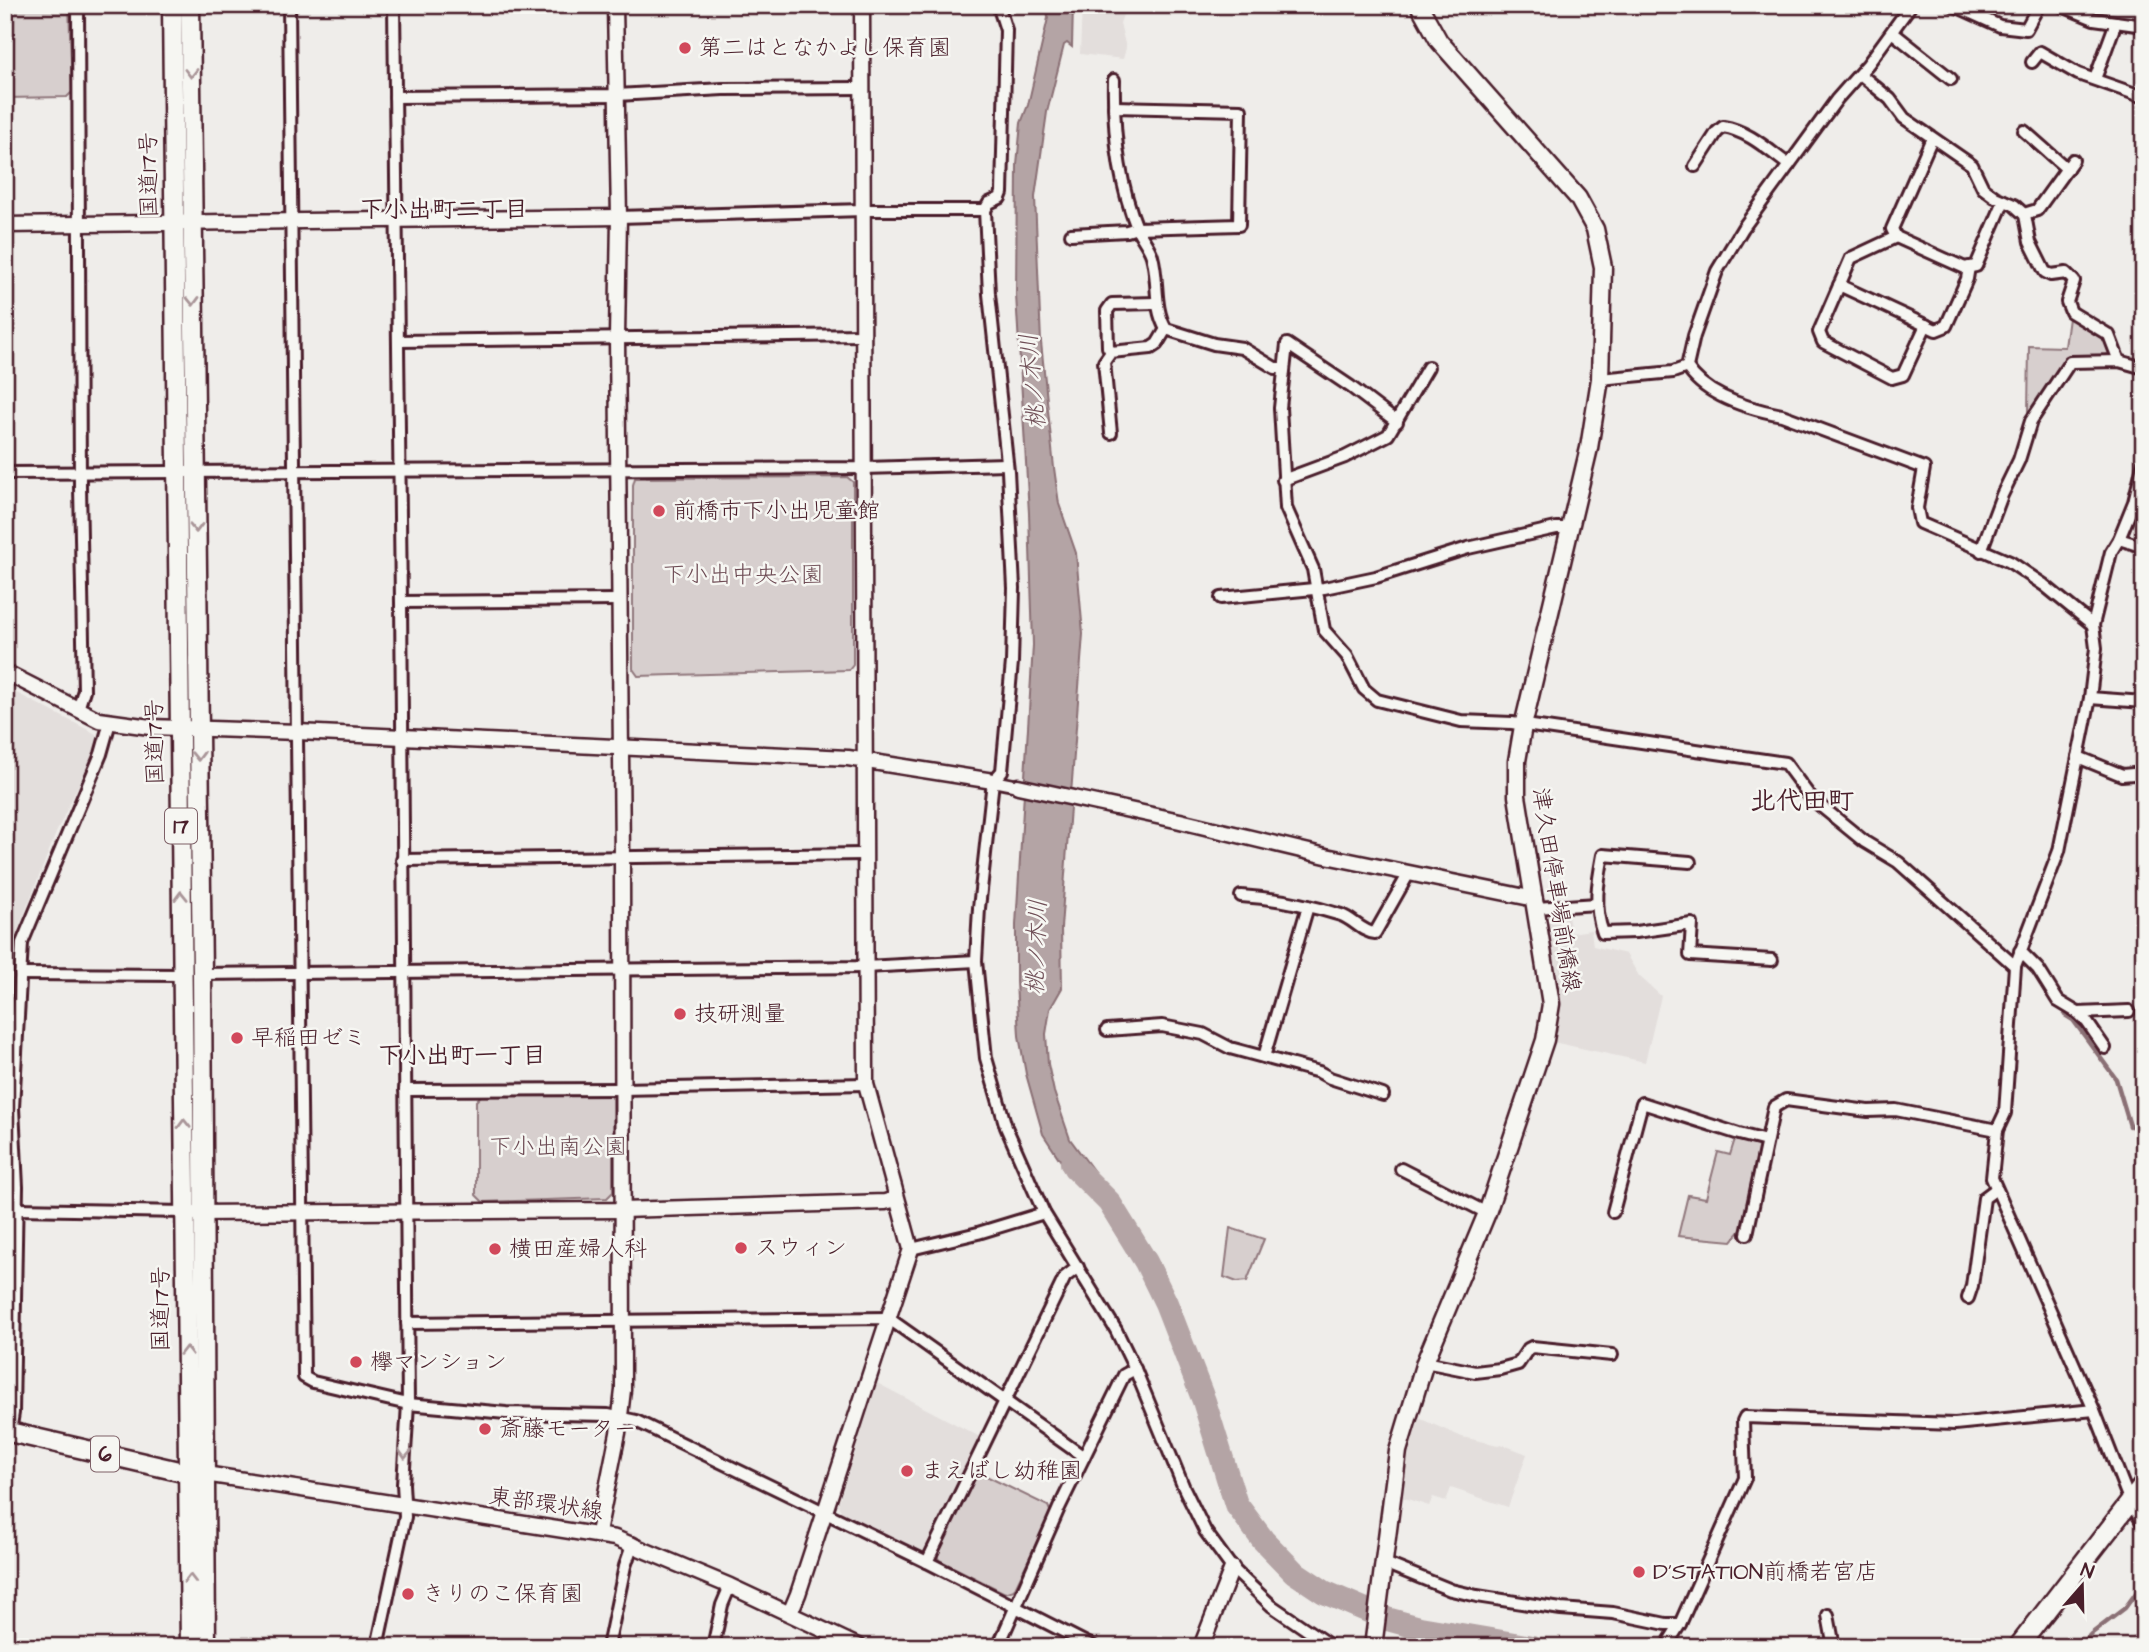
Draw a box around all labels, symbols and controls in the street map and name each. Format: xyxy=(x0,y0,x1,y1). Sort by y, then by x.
place label: 第二はとなかよし保育園 xyxy=(699,32,951,64)
marker: 第二はとなかよし保育園 xyxy=(677,40,693,56)
one-way arrow xyxy=(183,69,199,79)
street label: 国道17号 xyxy=(132,132,166,218)
district label: 下小出町二丁目 xyxy=(360,193,528,227)
one-way arrow xyxy=(185,296,201,307)
water label: 桃ノ木川 xyxy=(1012,332,1054,430)
place label: 前橋市下小出児童館 xyxy=(673,495,880,527)
marker: 前橋市下小出児童館 xyxy=(651,503,667,519)
one-way arrow xyxy=(188,524,204,534)
park label: 下小出中央公園 xyxy=(663,559,824,591)
street label: 国道17号 xyxy=(138,699,172,785)
one-way arrow xyxy=(191,751,206,762)
district label: 北代田町 xyxy=(1750,783,1854,819)
street label: 津久田停車場前橋線 xyxy=(1524,785,1588,995)
road number: 17 xyxy=(165,808,197,844)
one-way arrow xyxy=(173,890,189,901)
water label: 桃ノ木川 xyxy=(1018,898,1056,996)
place label: 技研測量 xyxy=(694,998,786,1030)
marker: 技研測量 xyxy=(672,1006,688,1022)
place label: 早稲田ゼミ xyxy=(251,1022,366,1054)
marker: 早稲田ゼミ xyxy=(229,1030,245,1046)
district label: 下小出町一丁目 xyxy=(378,1039,546,1073)
one-way arrow xyxy=(176,1118,192,1128)
park label: 下小出南公園 xyxy=(489,1131,627,1163)
place label: スウィン xyxy=(755,1232,847,1264)
place label: 横田産婦人科 xyxy=(509,1233,647,1265)
marker: スウィン xyxy=(733,1240,749,1256)
marker: 横田産婦人科 xyxy=(487,1241,503,1257)
street label: 国道17号 xyxy=(145,1266,177,1352)
one-way arrow xyxy=(178,1345,194,1356)
place label: 欅マンション xyxy=(370,1346,507,1378)
marker: 欅マンション xyxy=(348,1354,364,1370)
place label: 斎藤モーター xyxy=(499,1413,637,1445)
marker: 斎藤モーター xyxy=(477,1421,493,1437)
road number: 6 xyxy=(91,1436,119,1472)
one-way arrow xyxy=(398,1449,413,1460)
place label: まえばし幼稚園 xyxy=(921,1455,1082,1487)
marker: まえばし幼稚園 xyxy=(899,1463,915,1479)
street label: 東部環状線 xyxy=(487,1480,605,1528)
north arrow xyxy=(2048,1550,2118,1620)
place label: D'STATION前橋若宮店 xyxy=(1653,1556,1878,1588)
text: N xyxy=(2077,1557,2098,1586)
marker: D'STATION前橋若宮店 xyxy=(1631,1564,1647,1580)
one-way arrow xyxy=(182,1573,198,1583)
place label: きりのこ保育園 xyxy=(422,1578,583,1610)
marker: きりのこ保育園 xyxy=(400,1586,416,1602)

